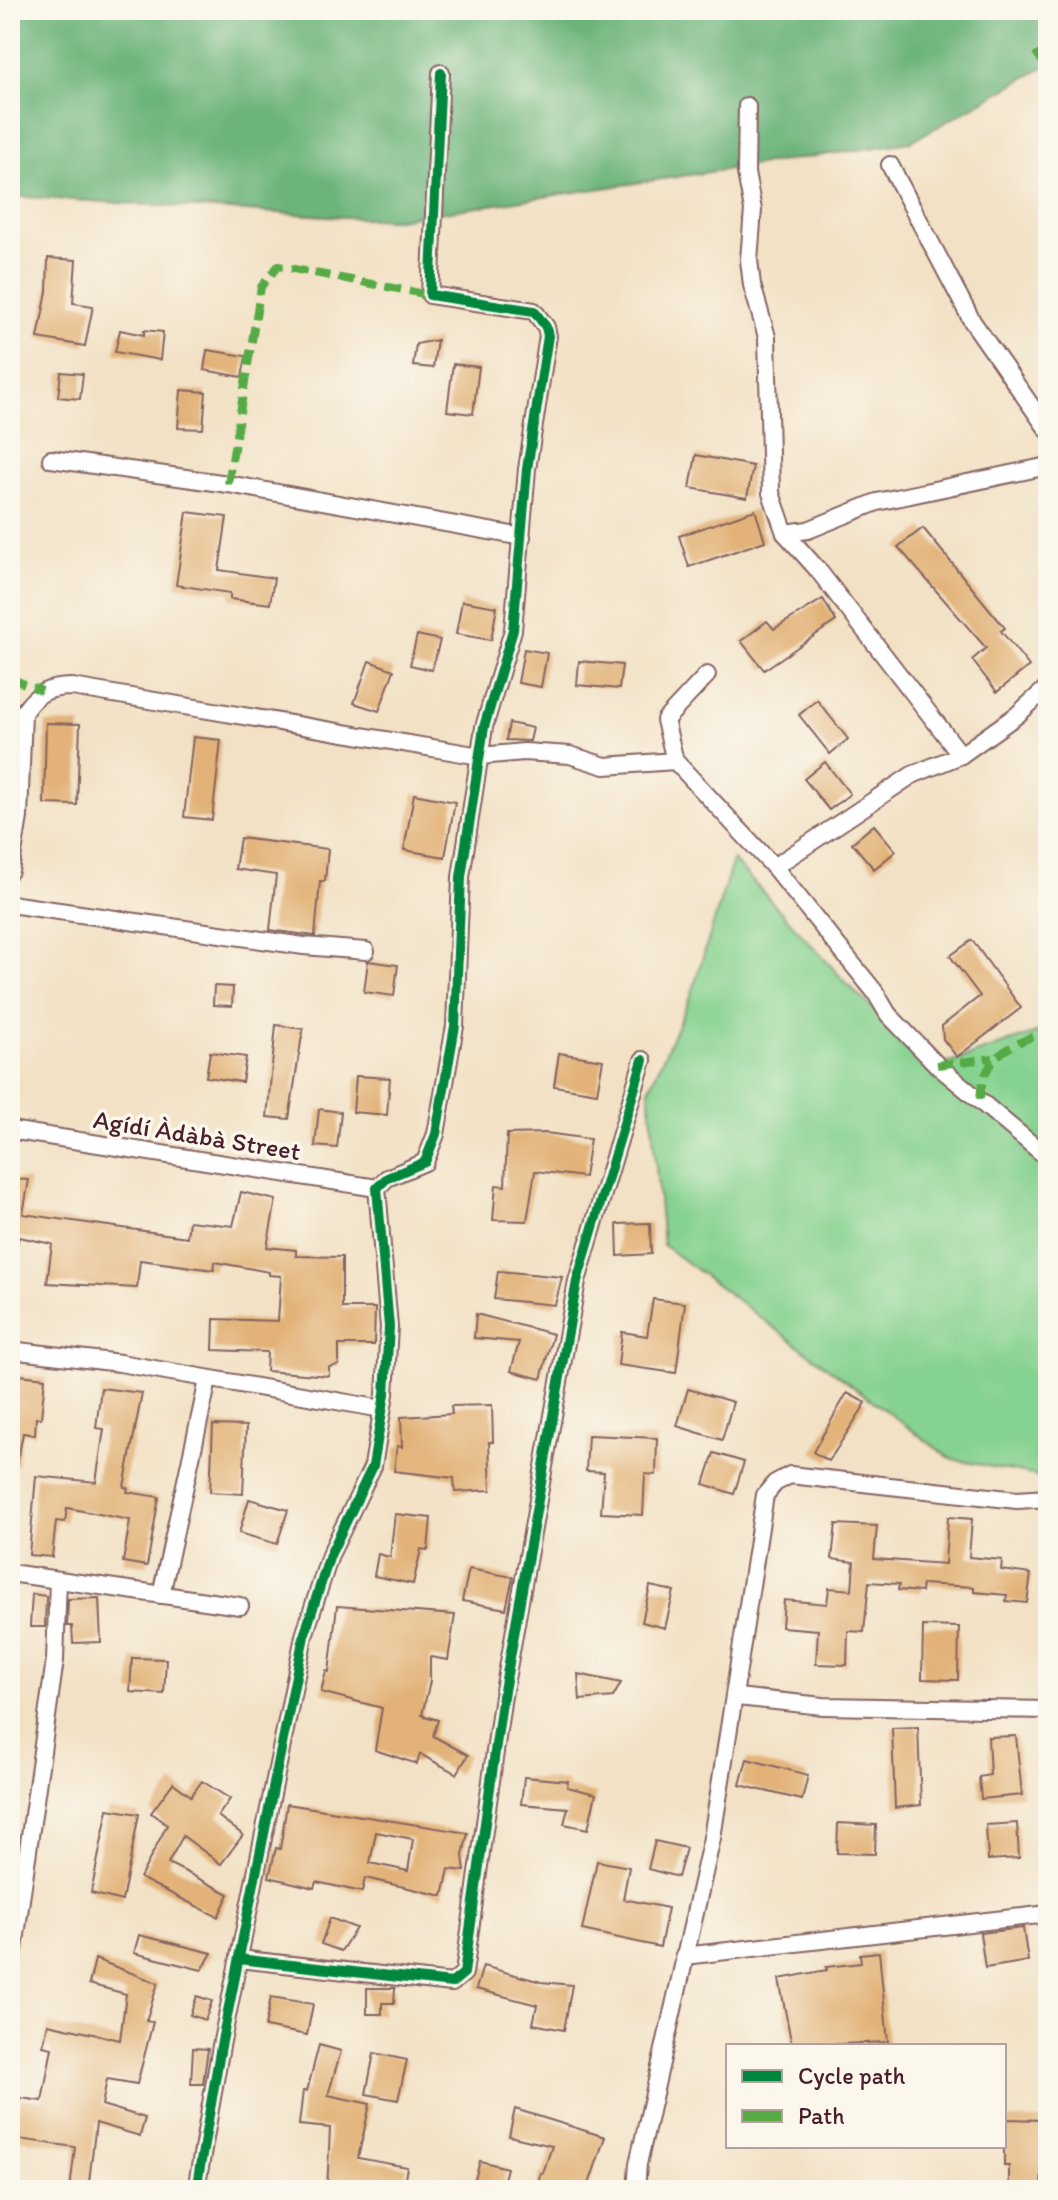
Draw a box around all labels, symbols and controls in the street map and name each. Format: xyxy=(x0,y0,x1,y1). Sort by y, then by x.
street label: Agídí Àdàbà Street xyxy=(91,1103,303,1167)
legend xyxy=(726,2044,1006,2148)
text: Cycle path xyxy=(798,2061,905,2090)
text: Path xyxy=(798,2101,845,2130)

